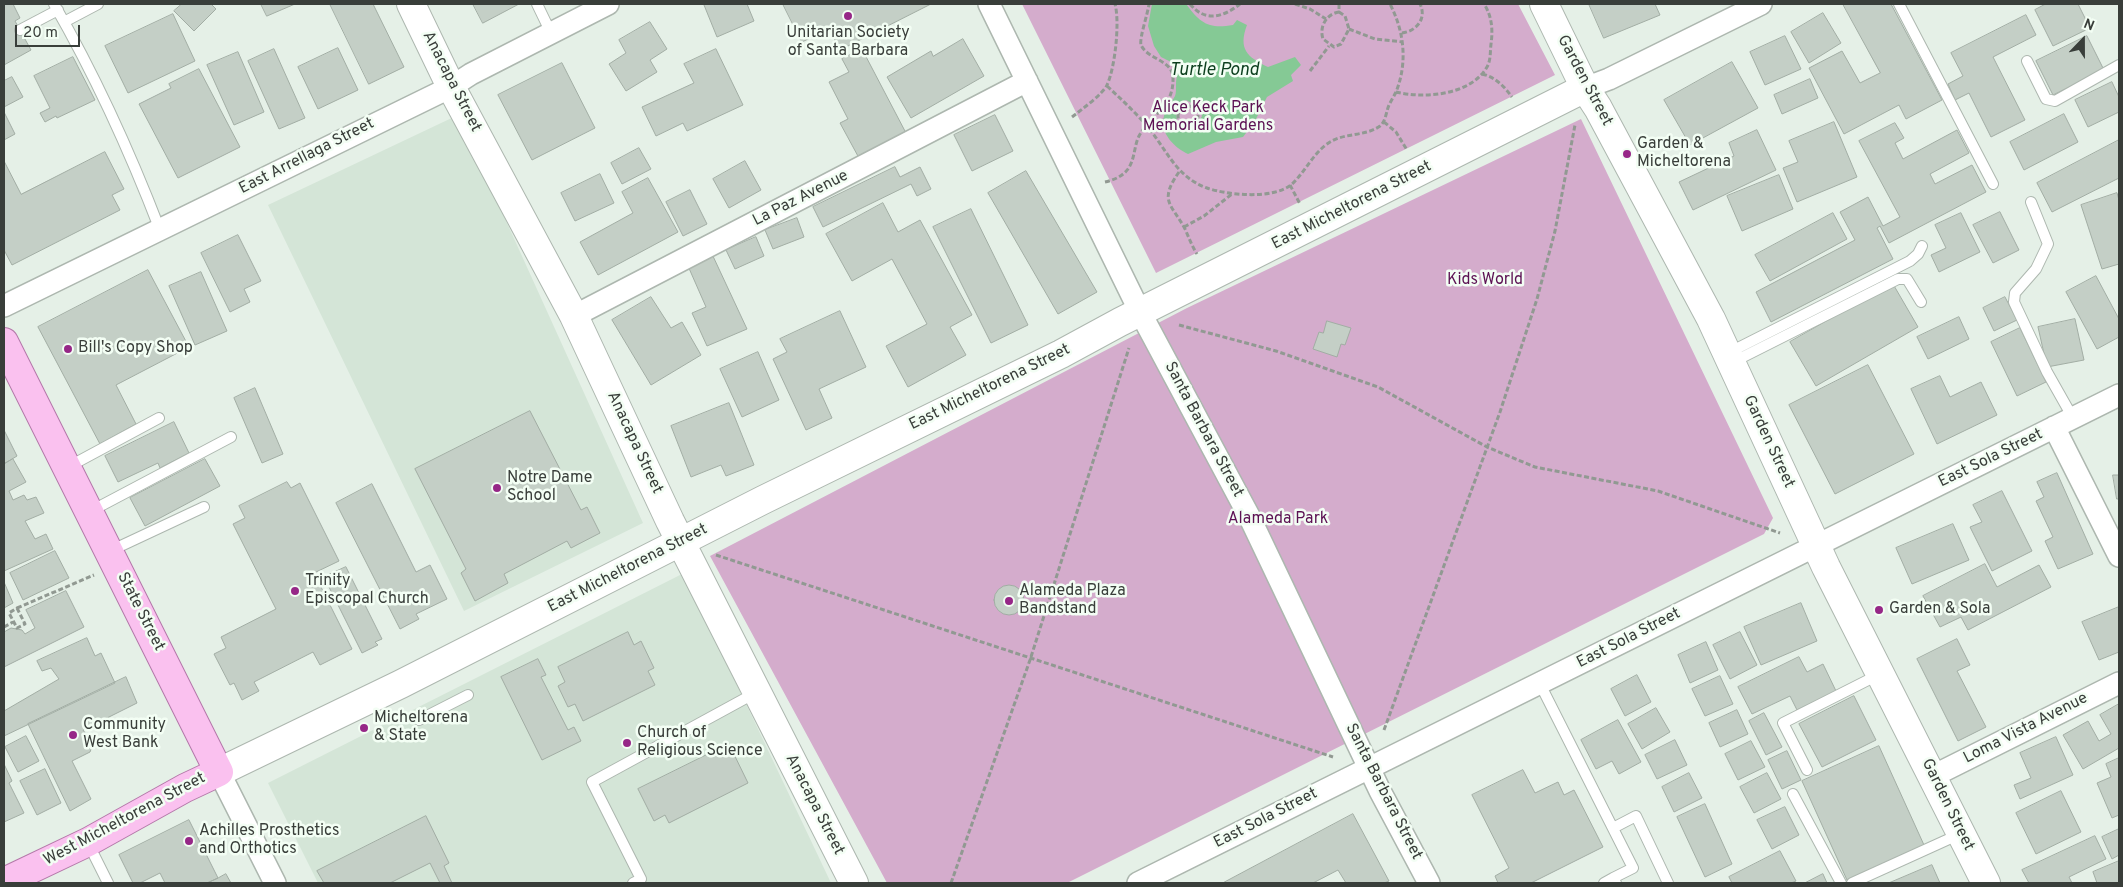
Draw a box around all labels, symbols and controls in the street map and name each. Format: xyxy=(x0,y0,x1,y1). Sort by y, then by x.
marker: Unitarian Society of Santa Barbara xyxy=(842,10,854,22)
scale bar xyxy=(18,15,82,47)
north arrow xyxy=(2058,15,2108,65)
text: N xyxy=(2081,16,2097,35)
text: 20 m xyxy=(23,24,58,43)
place label: Unitarian Society of Santa Barbara xyxy=(786,24,910,62)
street label: Anacapa Street xyxy=(417,28,485,136)
street label: Garden Street xyxy=(1552,32,1616,130)
water label: Turtle Pond xyxy=(1169,60,1259,82)
park label: Alice Keck Park Memorial Gardens xyxy=(1143,99,1273,137)
street label: East Arrellaga Street xyxy=(236,115,378,199)
place label: Garden & Micheltorena xyxy=(1637,135,1731,173)
marker: Garden & Micheltorena xyxy=(1621,148,1633,160)
street label: East Micheltorena Street xyxy=(1269,157,1435,255)
street label: La Paz Avenue xyxy=(750,167,852,231)
park label: Kids World xyxy=(1447,271,1523,291)
place label: Bill's Copy Shop xyxy=(78,339,193,359)
street label: East Micheltorena Street xyxy=(906,341,1074,435)
marker: Bill's Copy Shop xyxy=(62,343,74,355)
street label: Santa Barbara Street xyxy=(1159,359,1247,501)
street label: Anacapa Street xyxy=(602,389,666,497)
street label: Garden Street xyxy=(1738,393,1798,491)
street label: East Sola Street xyxy=(1936,425,2046,493)
place label: Notre Dame School xyxy=(507,469,592,507)
marker: Notre Dame School xyxy=(491,482,503,494)
park label: Alameda Park xyxy=(1228,510,1328,530)
street label: East Micheltorena Street xyxy=(545,520,711,618)
street label: State Street xyxy=(112,569,168,655)
place label: Trinity Episcopal Church xyxy=(305,572,429,610)
place label: Alameda Plaza Bandstand xyxy=(1019,582,1126,620)
marker: Trinity Episcopal Church xyxy=(289,585,301,597)
marker: Alameda Plaza Bandstand xyxy=(1003,595,1015,607)
place label: Garden & Sola xyxy=(1889,600,1990,620)
marker: Garden & Sola xyxy=(1873,604,1885,616)
street label: East Sola Street xyxy=(1574,605,1684,673)
street label: Loma Vista Avenue xyxy=(1961,689,2091,769)
place label: Micheltorena & State xyxy=(374,709,468,747)
place label: Community West Bank xyxy=(83,716,166,754)
street label: Santa Barbara Street xyxy=(1340,721,1426,863)
marker: Micheltorena & State xyxy=(358,722,370,734)
place label: Church of Religious Science xyxy=(637,724,762,762)
marker: Community West Bank xyxy=(67,729,79,741)
marker: Church of Religious Science xyxy=(621,737,633,749)
street label: Anacapa Street xyxy=(780,751,848,859)
street label: Garden Street xyxy=(1916,756,1978,854)
street label: West Micheltorena Street xyxy=(41,769,209,871)
street label: East Sola Street xyxy=(1211,785,1321,853)
place label: Achilles Prosthetics and Orthotics xyxy=(199,822,339,860)
marker: Achilles Prosthetics and Orthotics xyxy=(183,835,195,847)

